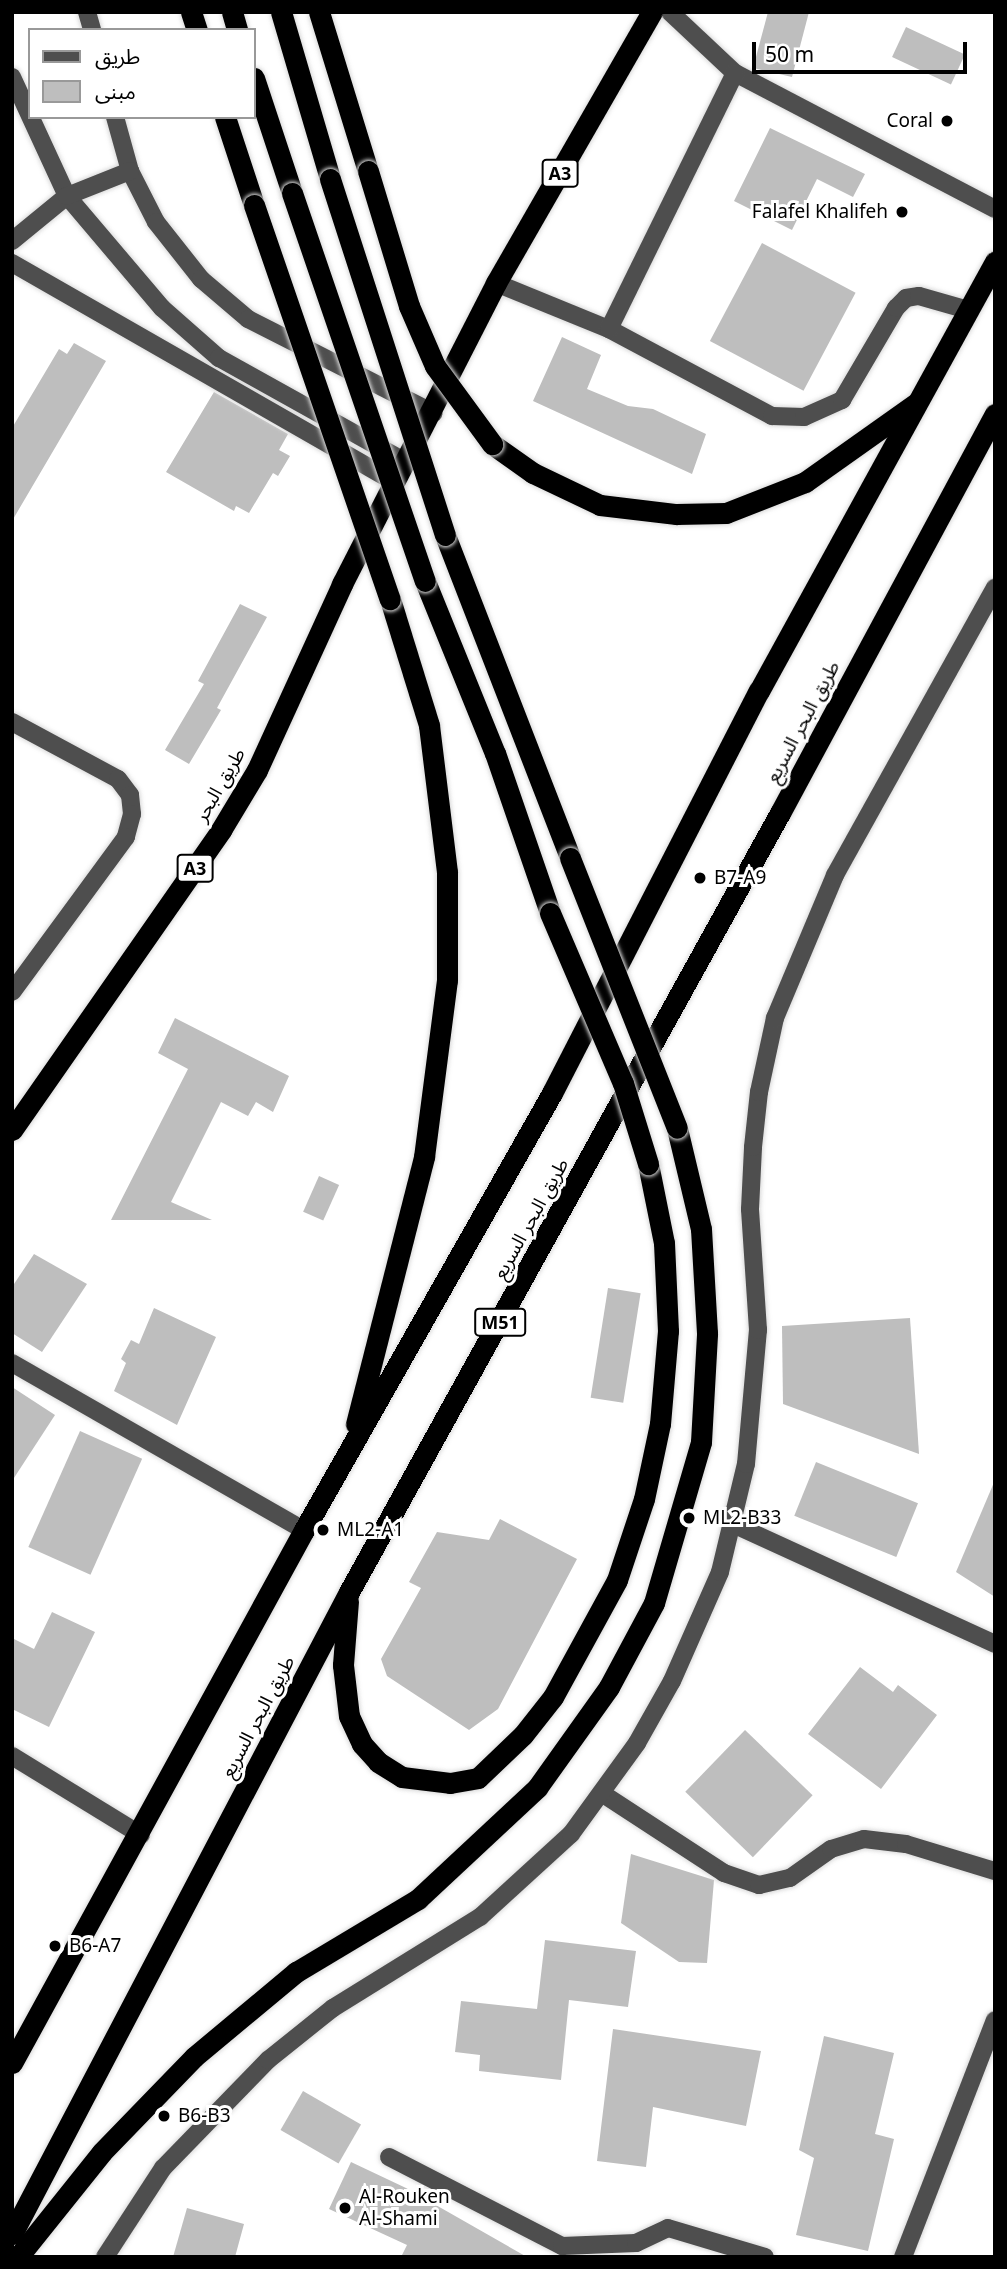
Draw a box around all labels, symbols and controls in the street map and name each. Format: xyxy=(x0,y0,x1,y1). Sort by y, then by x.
legend xyxy=(28,28,256,119)
scale bar xyxy=(755,28,970,72)
text: 50 m xyxy=(765,40,814,68)
text: طريق xyxy=(95,42,140,70)
text: مبنى xyxy=(95,77,136,105)
place label: Coral xyxy=(886,110,933,132)
marker: Coral xyxy=(939,113,955,129)
road number: A3 xyxy=(541,158,579,188)
place label: Falafel Khalifeh xyxy=(752,201,888,223)
marker: Falafel Khalifeh xyxy=(894,204,910,220)
street label: طريق البحر السريع xyxy=(761,657,845,787)
street label: طريق البحر xyxy=(190,744,250,826)
road number: A3 xyxy=(176,854,214,882)
place label: B7-A9 xyxy=(714,867,766,889)
marker: B7-A9 xyxy=(692,870,708,886)
street label: طريق البحر السريع xyxy=(488,1155,574,1283)
road number: M51 xyxy=(474,1308,526,1336)
place label: ML2-B33 xyxy=(703,1507,781,1529)
marker: ML2-B33 xyxy=(681,1510,697,1526)
place label: ML2-A1 xyxy=(337,1519,404,1541)
marker: ML2-A1 xyxy=(315,1522,331,1538)
street label: طريق البحر السريع xyxy=(216,1652,300,1782)
place label: B6-A7 xyxy=(69,1935,121,1957)
marker: B6-A7 xyxy=(47,1938,63,1954)
place label: B6-B3 xyxy=(178,2105,231,2127)
marker: B6-B3 xyxy=(156,2108,172,2124)
place label: Al-Rouken Al-Shami xyxy=(359,2186,450,2230)
marker: Al-Rouken Al-Shami xyxy=(337,2200,353,2216)

